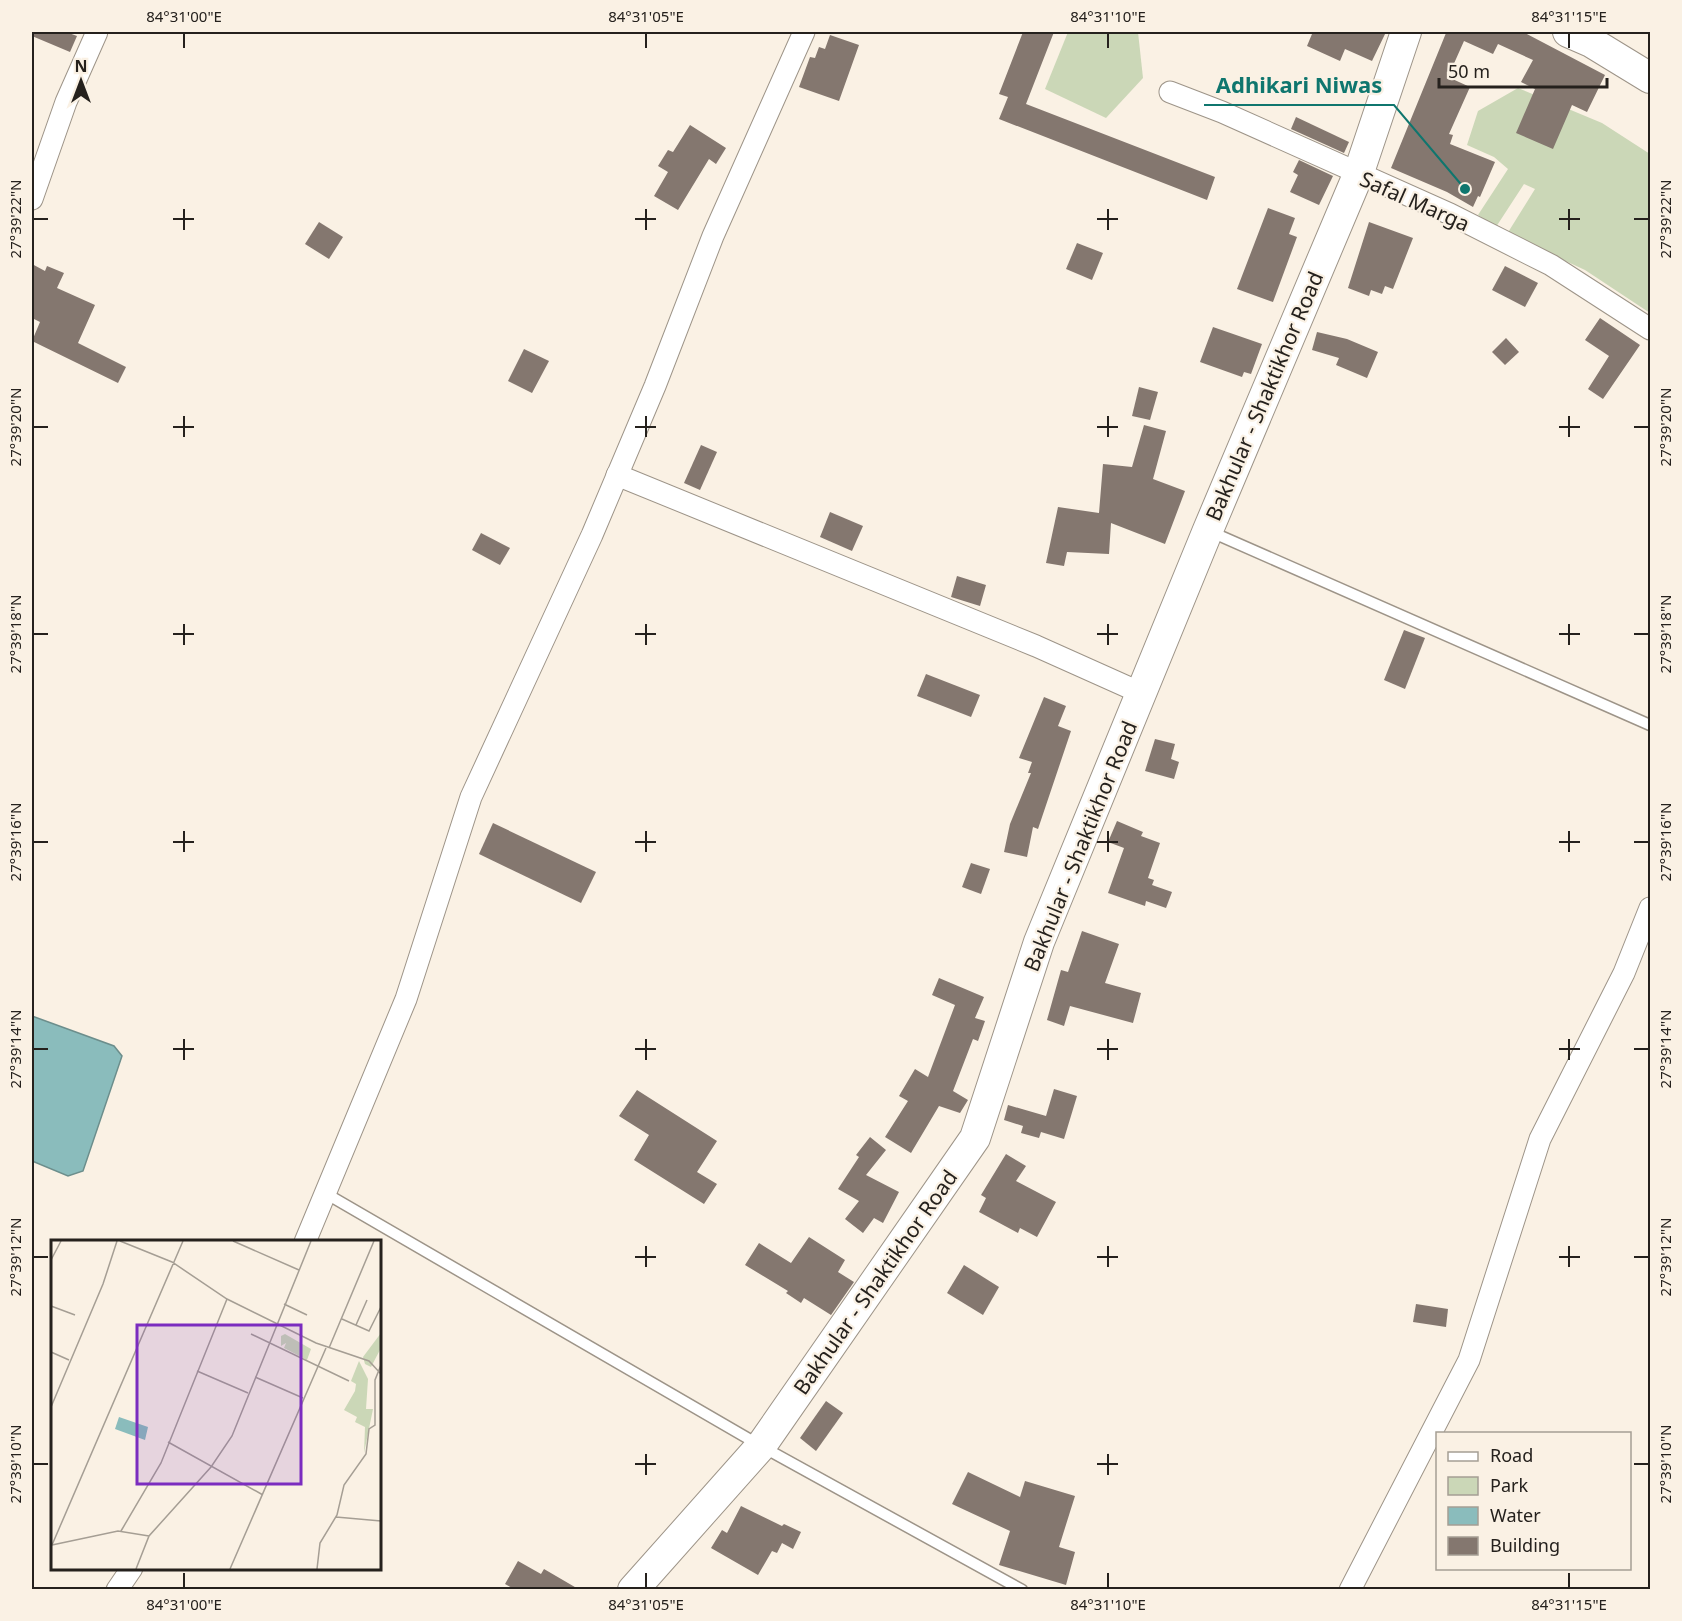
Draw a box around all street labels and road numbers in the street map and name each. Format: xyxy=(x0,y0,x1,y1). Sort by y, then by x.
street label: Safal Marga xyxy=(1356,164,1474,238)
street label: Bakhular - Shaktikhor Road xyxy=(1199,267,1329,525)
street label: Bakhular - Shaktikhor Road xyxy=(1017,716,1143,976)
street label: Bakhular - Shaktikhor Road xyxy=(787,1164,963,1400)

